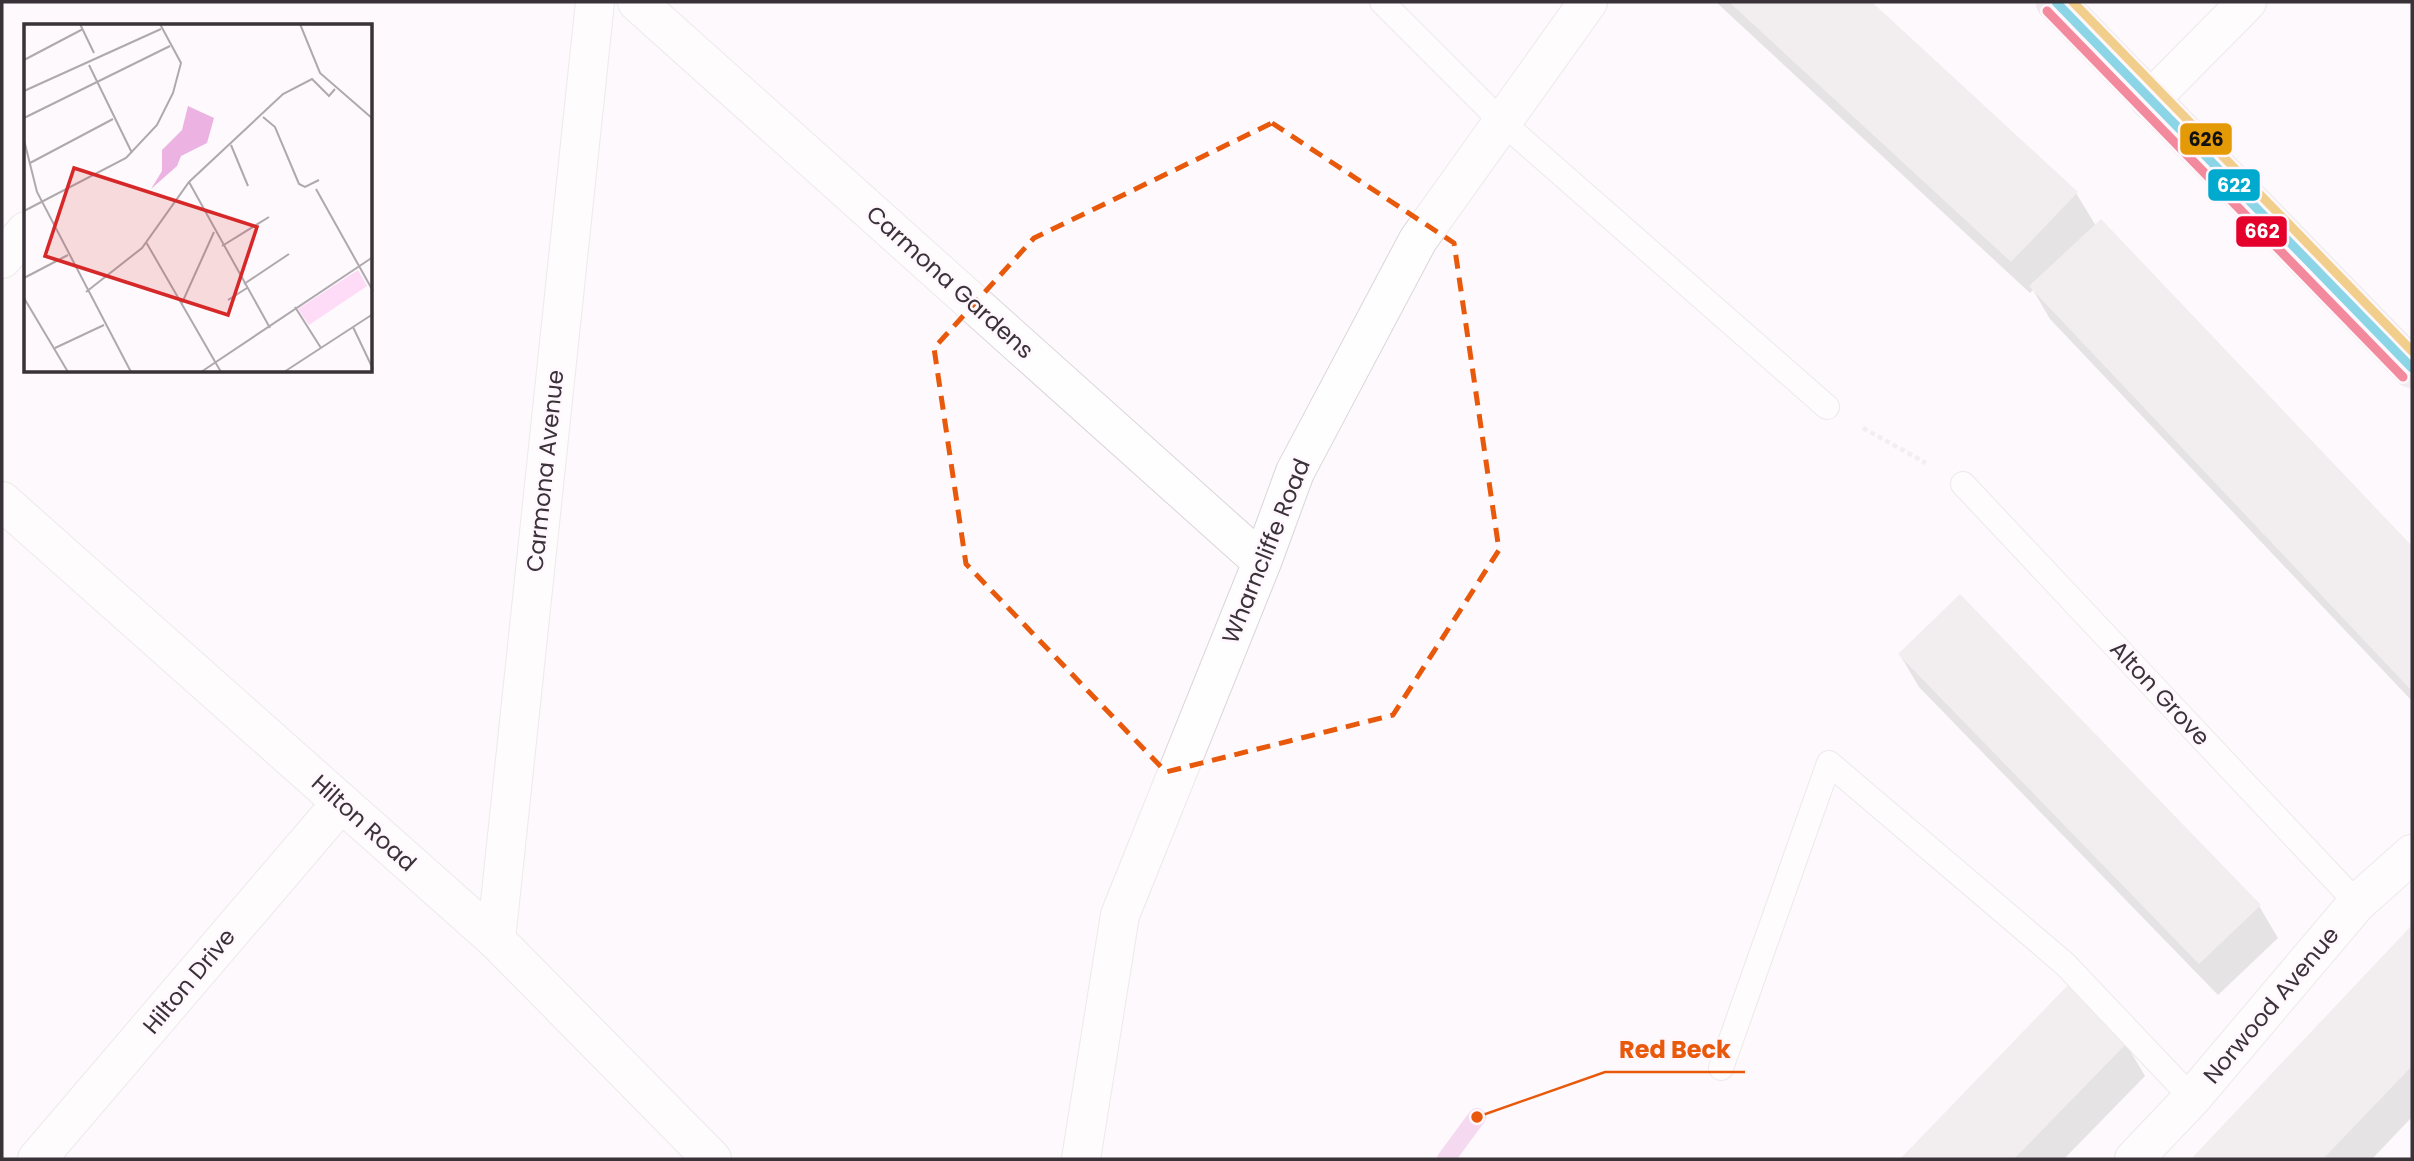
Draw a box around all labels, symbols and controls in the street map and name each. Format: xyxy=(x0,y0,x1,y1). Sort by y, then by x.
inset map xyxy=(24,24,373,373)
line badge: 626 xyxy=(2179,122,2233,156)
text: 626 xyxy=(2188,126,2224,153)
line badge: 622 xyxy=(2207,168,2261,202)
text: 622 xyxy=(2217,172,2251,199)
street label: Carmona Gardens xyxy=(859,198,1041,366)
line badge: 662 xyxy=(2235,215,2288,248)
text: 662 xyxy=(2244,218,2280,245)
street label: Carmona Avenue xyxy=(518,368,572,574)
street label: Wharncliffe Road xyxy=(1214,454,1318,648)
street label: Alton Grove xyxy=(2103,633,2217,753)
street label: Hilton Road xyxy=(305,767,423,879)
street label: Norwood Avenue xyxy=(2196,920,2346,1090)
street label: Hilton Drive xyxy=(135,921,243,1041)
callout: Red Beck xyxy=(1605,1027,1745,1072)
text: Red Beck xyxy=(1619,1033,1731,1066)

